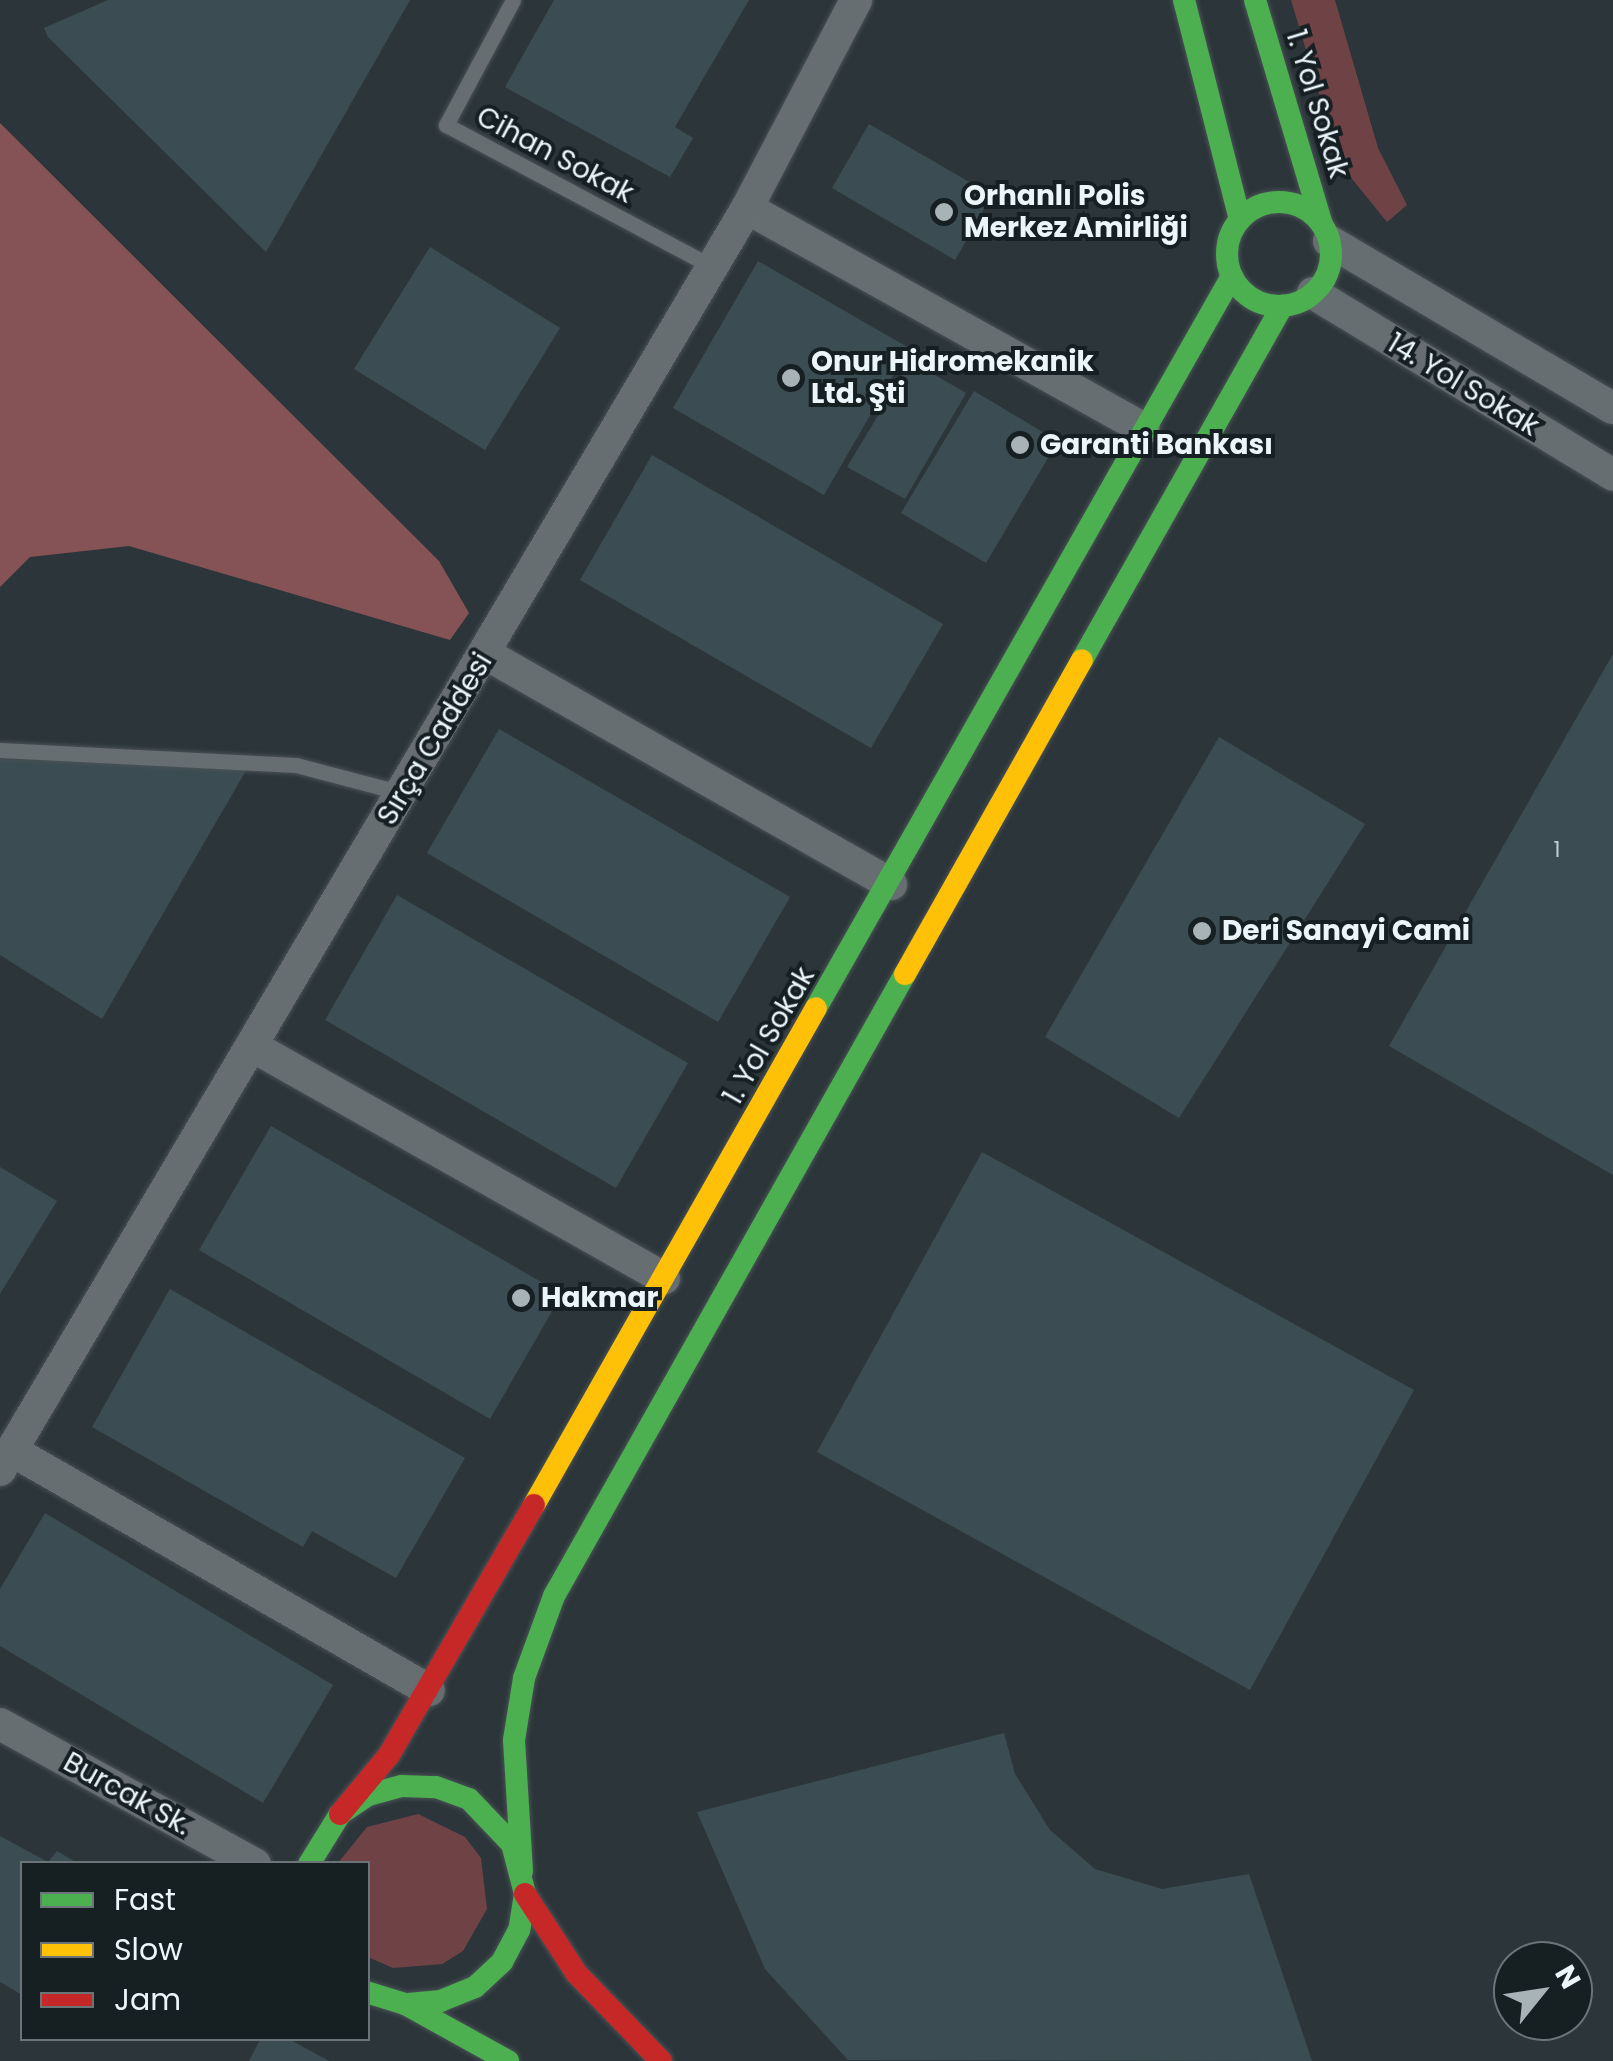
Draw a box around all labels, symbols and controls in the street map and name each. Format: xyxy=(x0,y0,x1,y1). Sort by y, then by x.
street label: 1. Yol Sokak xyxy=(1279,26,1355,182)
street label: Cihan Sokak xyxy=(471,100,639,210)
place label: Orhanlı Polis Merkez Amirliği xyxy=(964,179,1188,245)
marker: Orhanlı Polis Merkez Amirliği xyxy=(933,201,955,223)
street label: 14. Yol Sokak xyxy=(1381,327,1545,443)
place label: Onur Hidromekanik Ltd. Şti xyxy=(811,345,1094,411)
marker: Onur Hidromekanik Ltd. Şti xyxy=(780,367,802,389)
place label: Garanti Bankası xyxy=(1040,428,1273,462)
marker: Garanti Bankası xyxy=(1009,434,1031,456)
street label: Sırça Caddesi xyxy=(371,647,499,831)
house number: 1 xyxy=(1553,837,1561,863)
place label: Deri Sanayi Cami xyxy=(1222,914,1470,948)
marker: Deri Sanayi Cami xyxy=(1191,920,1213,942)
street label: 1. Yol Sokak xyxy=(716,961,822,1111)
place label: Hakmar xyxy=(541,1281,658,1315)
marker: Hakmar xyxy=(510,1287,532,1309)
street label: Burcak Sk. xyxy=(58,1745,196,1843)
legend xyxy=(20,1861,370,2041)
text: Fast xyxy=(114,1878,176,1921)
text: Slow xyxy=(114,1928,183,1971)
north arrow xyxy=(1493,1941,1593,2041)
text: N xyxy=(1546,1958,1590,1996)
text: Jam xyxy=(114,1978,181,2021)

